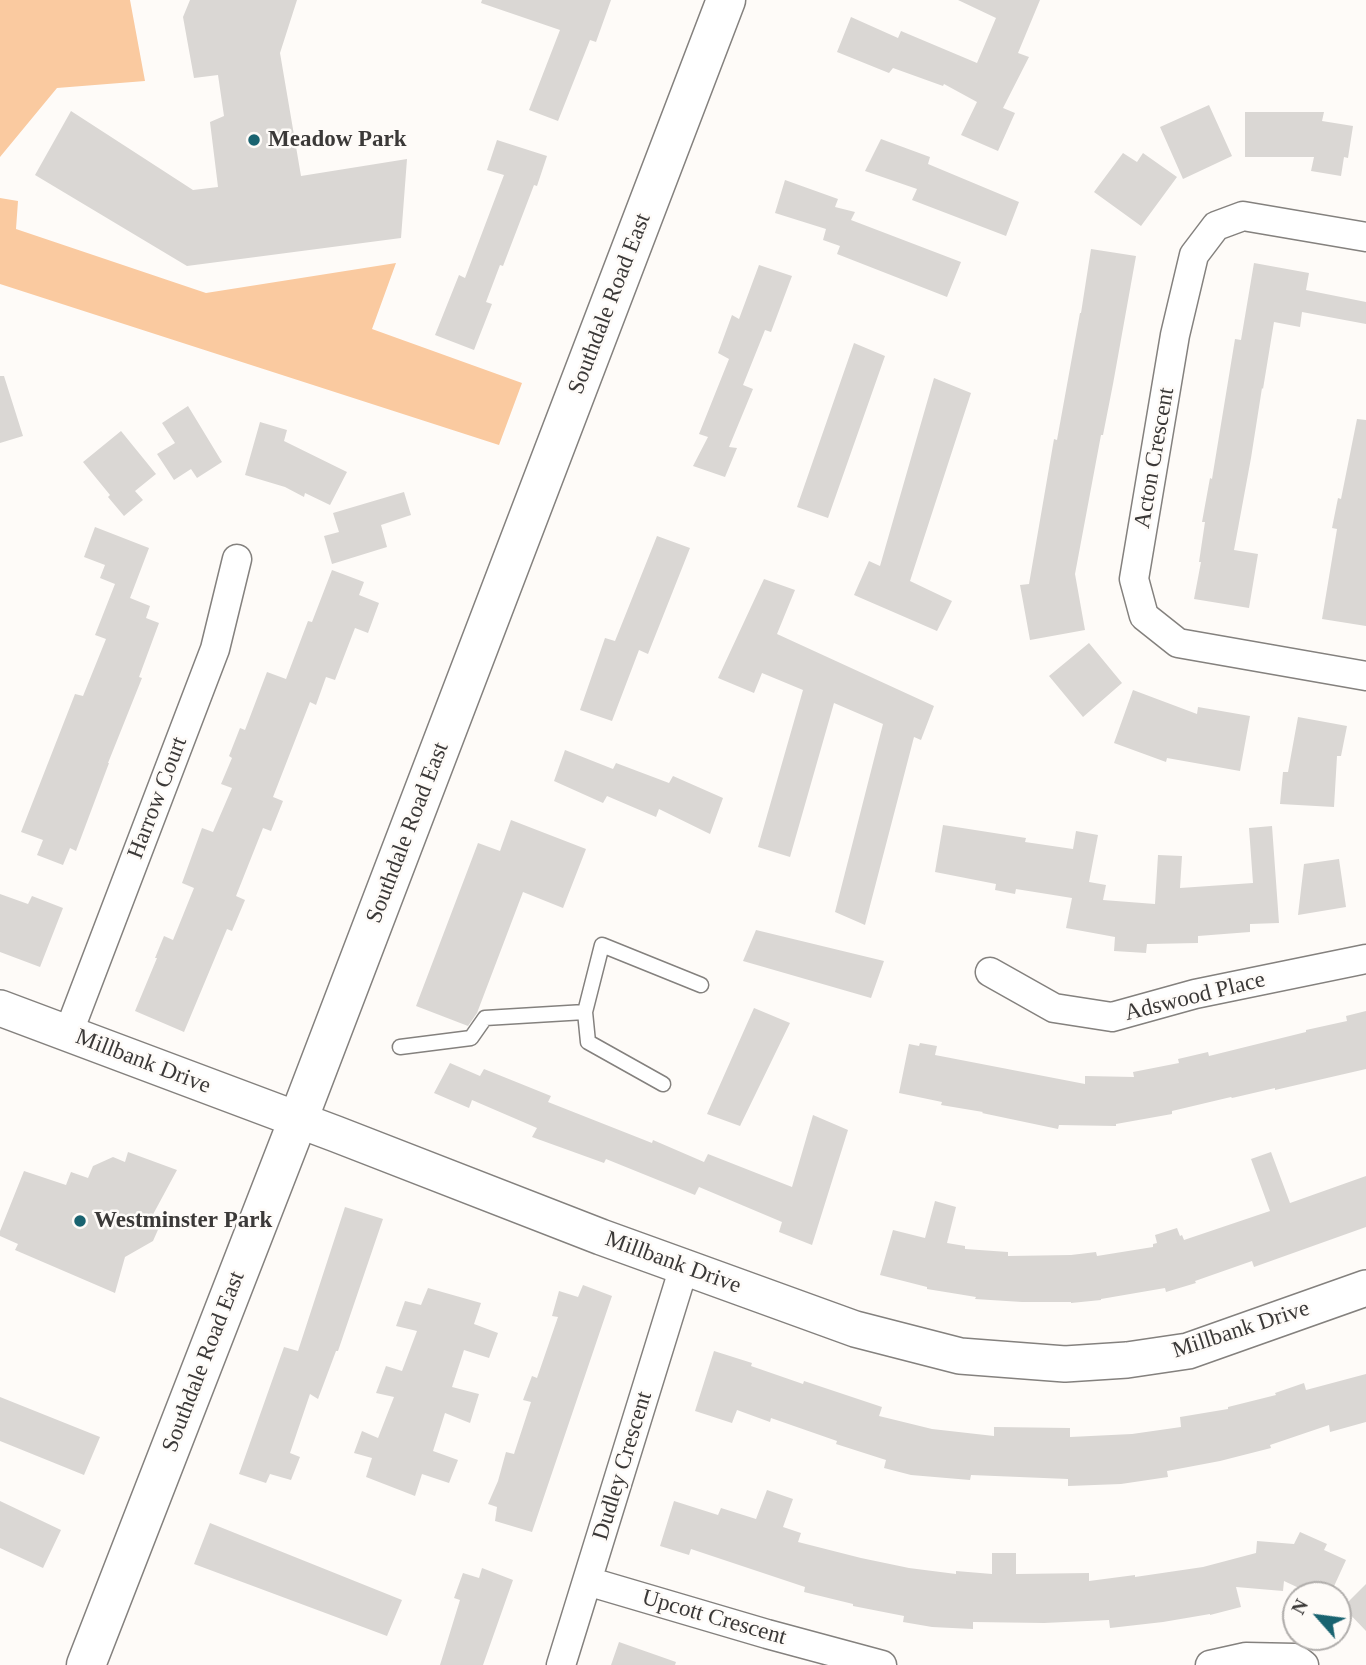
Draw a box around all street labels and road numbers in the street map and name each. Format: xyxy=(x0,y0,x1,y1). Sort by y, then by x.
street label: Southdale Road East xyxy=(563,210,657,398)
street label: Acton Crescent xyxy=(1129,385,1181,531)
street label: Harrow Court xyxy=(122,733,194,863)
street label: Southdale Road East xyxy=(361,739,455,927)
street label: Adswood Place xyxy=(1122,966,1268,1028)
street label: Millbank Drive xyxy=(72,1024,214,1100)
street label: Millbank Drive xyxy=(601,1226,745,1300)
street label: Southdale Road East xyxy=(157,1268,251,1456)
street label: Millbank Drive xyxy=(1169,1295,1313,1365)
street label: Dudley Crescent xyxy=(587,1388,659,1544)
street label: Upcott Crescent xyxy=(639,1584,789,1652)

